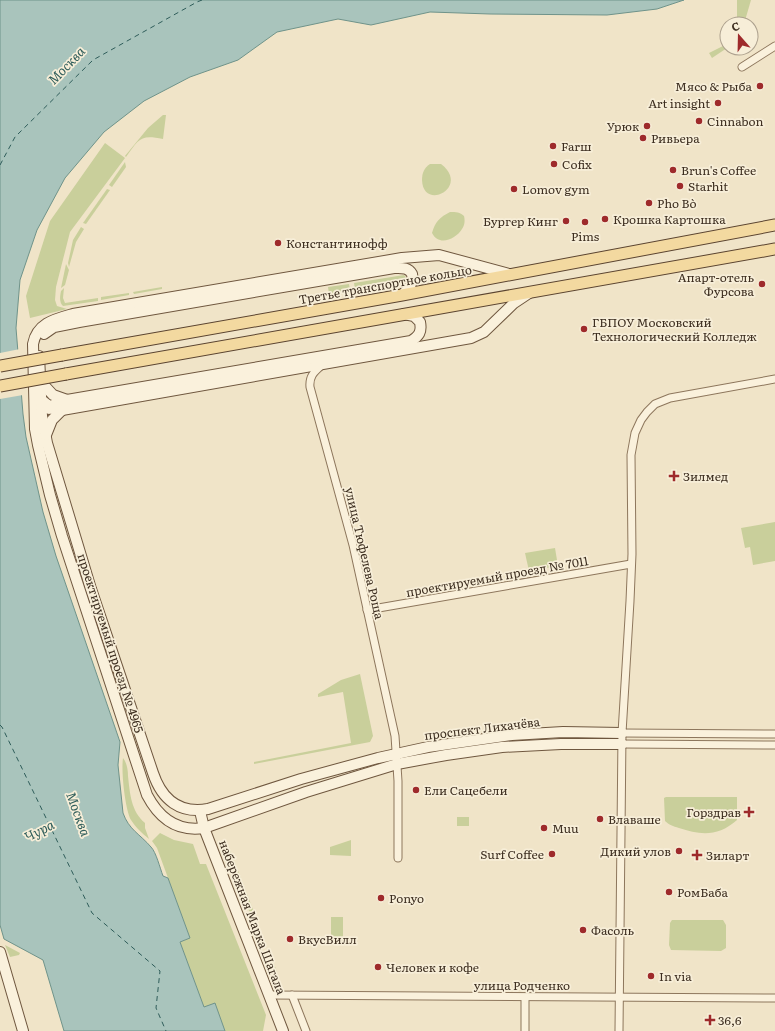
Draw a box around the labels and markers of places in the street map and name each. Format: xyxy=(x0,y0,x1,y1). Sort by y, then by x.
place label: Мясо & Рыба xyxy=(675,77,753,95)
marker: Мясо & Рыба xyxy=(755,81,765,91)
place label: Art insight xyxy=(648,94,710,112)
marker: Art insight xyxy=(713,98,723,108)
place label: Cinnabon xyxy=(707,112,763,130)
marker: Cinnabon xyxy=(694,116,704,126)
place label: Урюк xyxy=(607,117,639,135)
marker: Урюк xyxy=(642,121,652,131)
place label: Ривьера xyxy=(651,129,700,147)
marker: Ривьера xyxy=(638,133,648,143)
place label: Farш xyxy=(561,137,592,155)
marker: Farш xyxy=(548,141,558,151)
place label: Cofix xyxy=(562,155,592,173)
marker: Cofix xyxy=(549,159,559,169)
place label: Brun's Coffee xyxy=(681,161,756,179)
marker: Brun's Coffee xyxy=(668,165,678,175)
place label: Starhit xyxy=(688,177,728,195)
place label: Lomov gym xyxy=(522,180,590,198)
marker: Starhit xyxy=(675,181,685,191)
marker: Lomov gym xyxy=(509,184,519,194)
place label: Pho Bò xyxy=(657,194,696,212)
marker: Pho Bò xyxy=(644,198,654,208)
place label: Крошка Картошка xyxy=(613,210,726,228)
place label: Бургер Кинг xyxy=(483,212,558,230)
marker: Крошка Картошка xyxy=(600,214,610,224)
marker: Бургер Кинг xyxy=(561,216,571,226)
marker: Pims xyxy=(580,217,590,227)
place label: Pims xyxy=(571,227,600,245)
place label: Константинофф xyxy=(286,234,388,252)
marker: Константинофф xyxy=(273,238,283,248)
place label: Апарт-отель Фурсова xyxy=(678,268,755,300)
marker: Апарт-отель Фурсова xyxy=(757,279,767,289)
place label: ГБПОУ Московский Технологический Колледж xyxy=(592,313,757,345)
marker: ГБПОУ Московский Технологический Колледж xyxy=(579,324,589,334)
place label: Зилмед xyxy=(683,467,728,485)
marker: Зилмед xyxy=(668,470,680,482)
place label: Ели Сацебели xyxy=(424,781,508,799)
marker: Ели Сацебели xyxy=(411,785,421,795)
place label: Горздрав xyxy=(687,803,741,821)
marker: Горздрав xyxy=(744,807,754,817)
place label: Влаваше xyxy=(608,810,661,828)
marker: Влаваше xyxy=(595,814,605,824)
place label: Muu xyxy=(552,819,579,837)
marker: Muu xyxy=(539,823,549,833)
place label: Дикий улов xyxy=(600,842,671,860)
place label: Surf Coffee xyxy=(480,845,544,863)
marker: Дикий улов xyxy=(674,846,684,856)
place label: Зиларт xyxy=(706,846,749,864)
marker: Surf Coffee xyxy=(547,849,557,859)
marker: Зиларт xyxy=(691,849,703,861)
place label: РомБаба xyxy=(677,883,729,901)
marker: РомБаба xyxy=(664,887,674,897)
place label: Ponyo xyxy=(389,889,424,907)
marker: Ponyo xyxy=(376,893,386,903)
place label: Фасоль xyxy=(591,921,635,939)
marker: Фасоль xyxy=(578,925,588,935)
place label: ВкусВилл xyxy=(298,930,357,948)
marker: ВкусВилл xyxy=(285,934,295,944)
place label: Человек и кофе xyxy=(386,958,479,976)
marker: Человек и кофе xyxy=(373,962,383,972)
place label: In via xyxy=(659,967,692,985)
marker: In via xyxy=(646,971,656,981)
place label: 36,6 xyxy=(718,1011,742,1029)
marker: 36,6 xyxy=(705,1015,715,1025)

